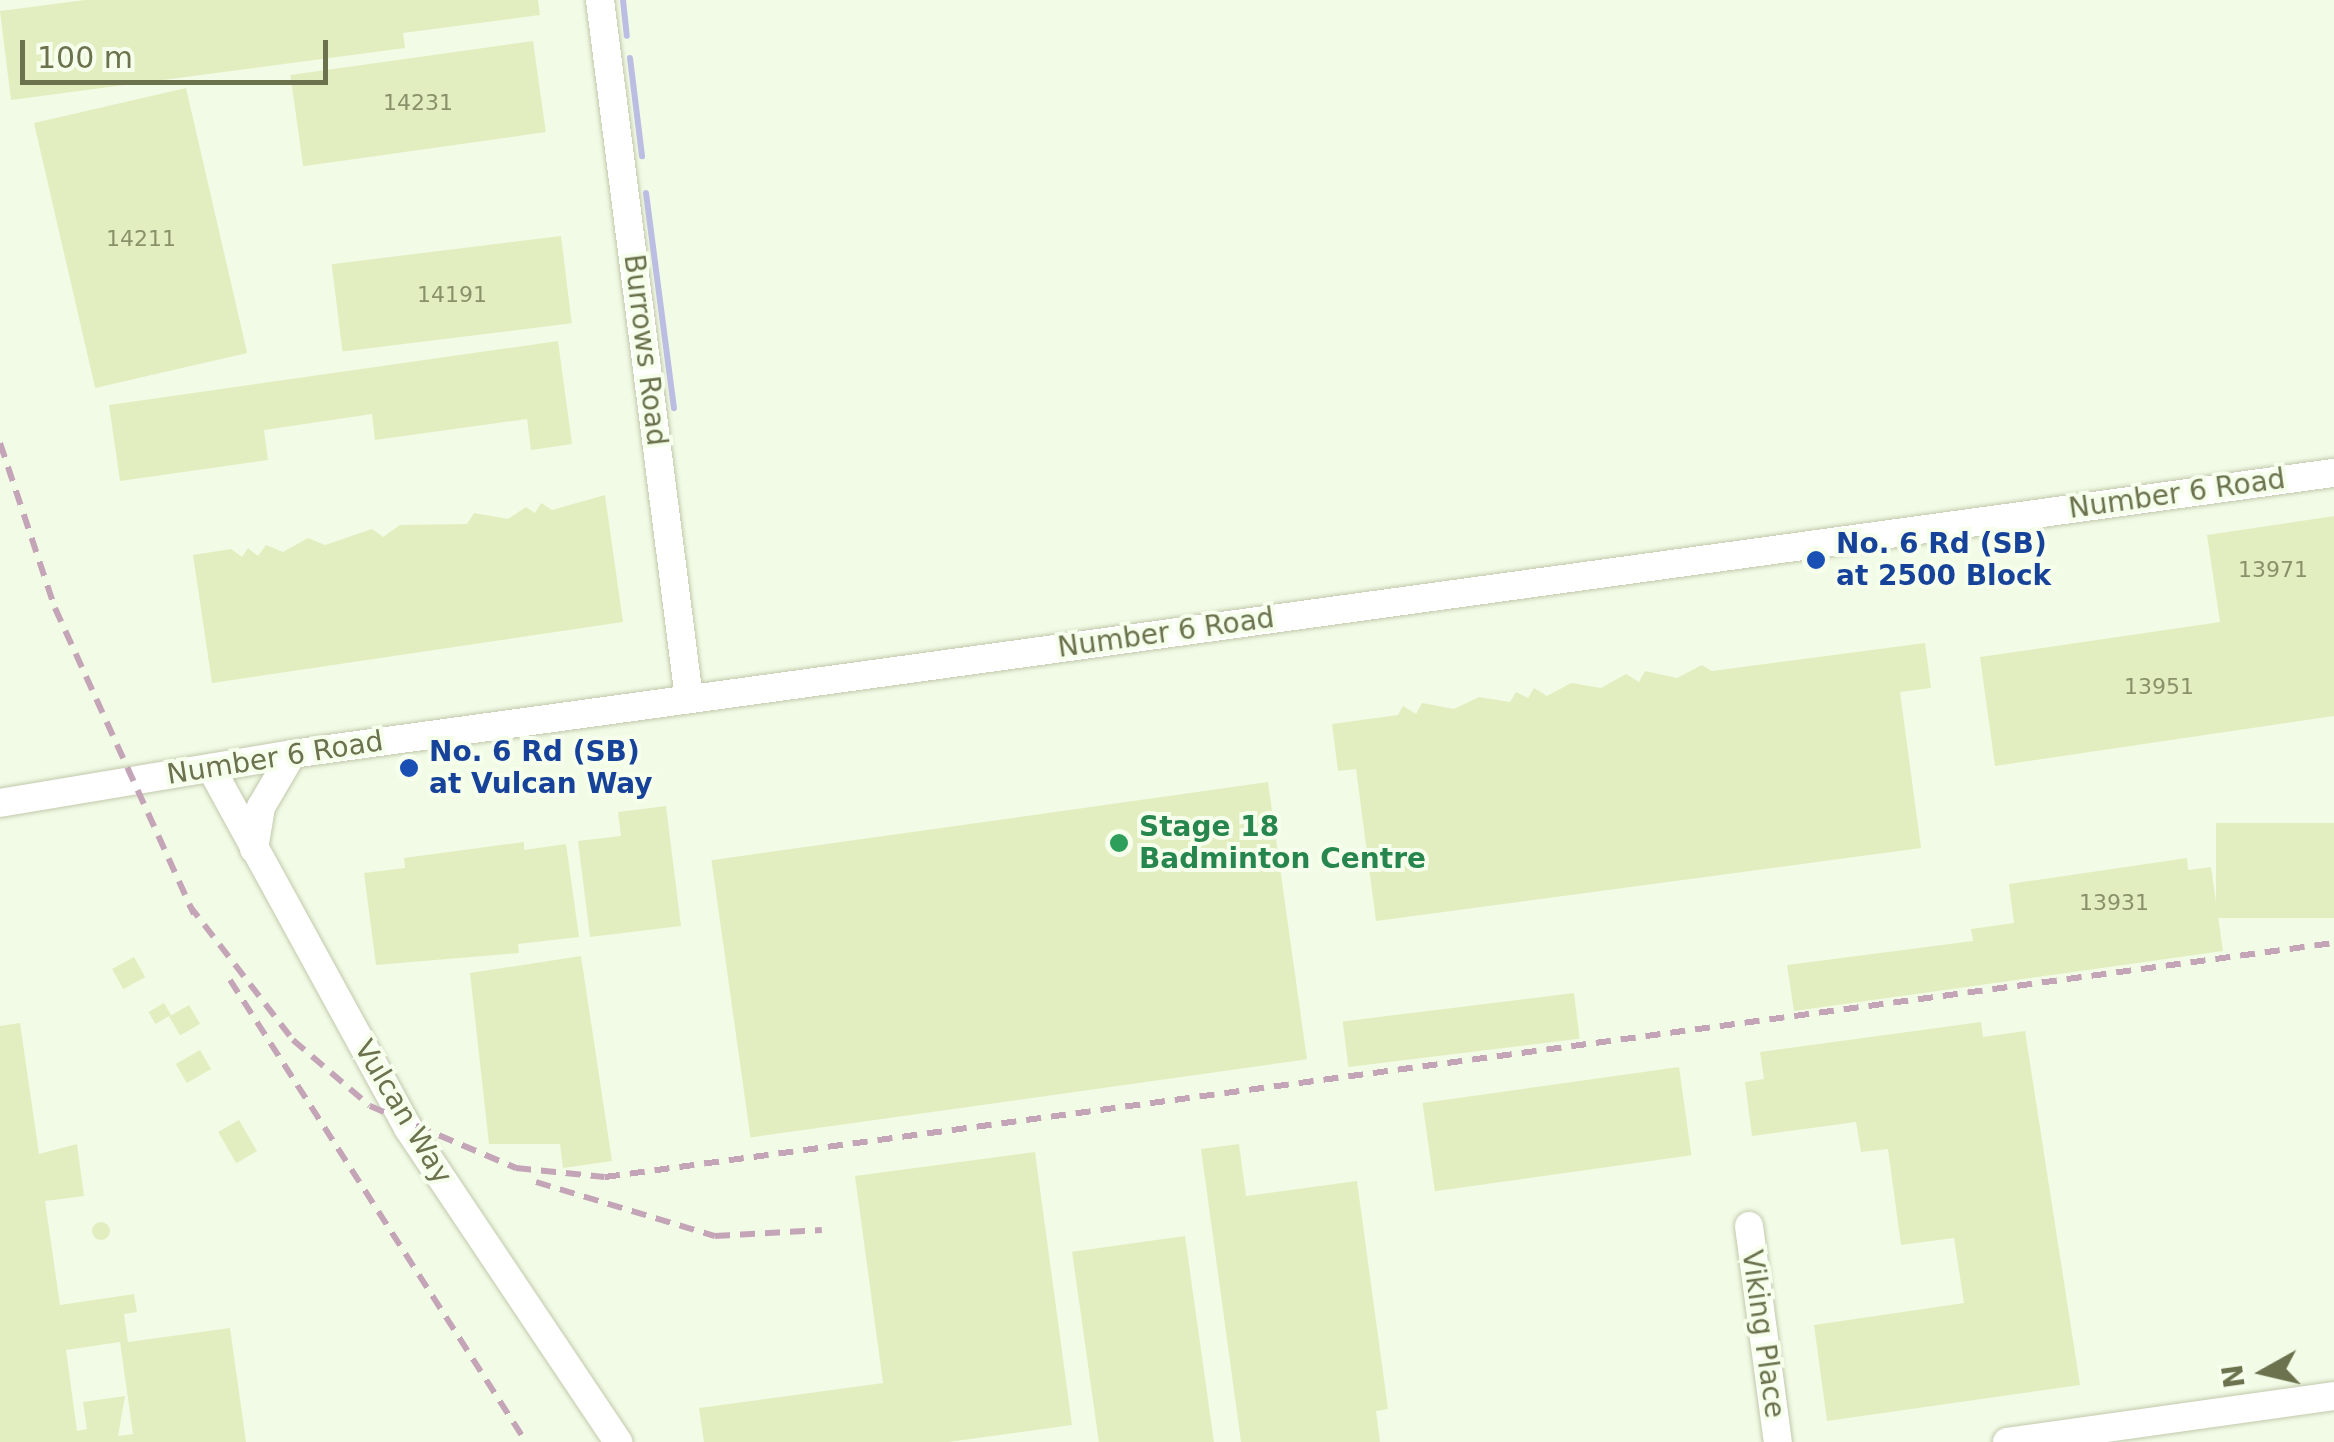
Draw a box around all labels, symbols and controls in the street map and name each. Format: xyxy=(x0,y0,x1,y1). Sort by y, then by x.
scale bar xyxy=(25,20,332,82)
text: 100 m xyxy=(37,40,133,75)
house number: 14231 xyxy=(383,90,453,116)
house number: 14211 xyxy=(106,226,176,252)
street label: Burrows Road xyxy=(617,252,673,448)
house number: 14191 xyxy=(417,282,487,308)
street label: Number 6 Road xyxy=(2067,462,2287,526)
place label: No. 6 Rd (SB) at 2500 Block xyxy=(1836,527,2051,593)
marker: No. 6 Rd (SB) at 2500 Block xyxy=(1805,549,1827,571)
house number: 13971 xyxy=(2238,557,2308,583)
street label: Number 6 Road xyxy=(1056,601,1276,665)
house number: 13951 xyxy=(2124,674,2194,700)
street label: Number 6 Road xyxy=(165,724,385,792)
place label: No. 6 Rd (SB) at Vulcan Way xyxy=(429,735,653,801)
marker: No. 6 Rd (SB) at Vulcan Way xyxy=(398,757,420,779)
place label: Stage 18 Badminton Centre xyxy=(1139,810,1426,876)
marker: Stage 18 Badminton Centre xyxy=(1108,832,1130,854)
house number: 13931 xyxy=(2079,890,2149,916)
street label: Vulcan Way xyxy=(347,1034,459,1190)
street label: Viking Place xyxy=(1735,1248,1791,1420)
north arrow xyxy=(2214,1322,2314,1422)
text: N xyxy=(2216,1362,2252,1390)

